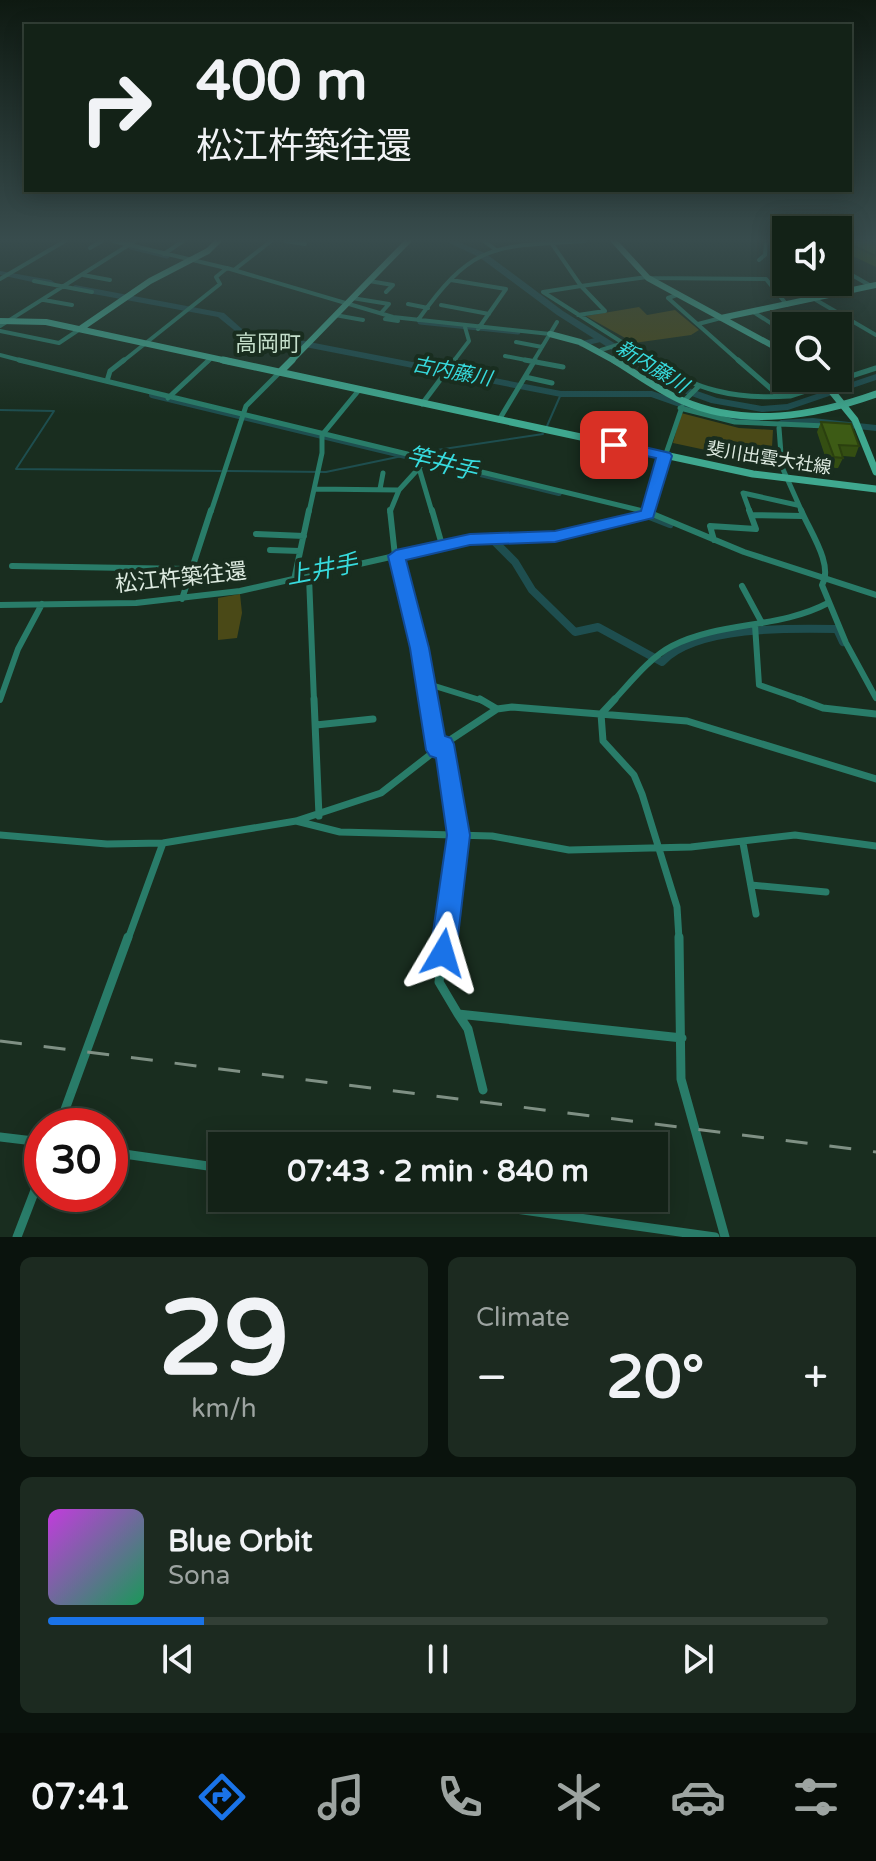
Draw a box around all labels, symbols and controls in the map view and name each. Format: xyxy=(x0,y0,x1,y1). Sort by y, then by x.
text: 400 m xyxy=(196,48,367,115)
icon: right xyxy=(64,56,168,160)
text: 松江杵築往還 xyxy=(196,125,412,168)
map controls xyxy=(772,216,852,392)
button: sound xyxy=(772,216,852,296)
button: search xyxy=(772,312,852,392)
district label: 高岡町 xyxy=(235,331,301,357)
water label: 新内藤川 xyxy=(612,336,694,399)
water label: 古内藤川 xyxy=(410,353,496,392)
pin xyxy=(580,411,648,479)
icon: arrive xyxy=(592,423,636,467)
street label: 斐川出雲大社線 xyxy=(705,437,833,479)
water label: 竿井手 xyxy=(404,441,482,487)
water label: 上井手 xyxy=(284,549,362,591)
street label: 松江杵築往還 xyxy=(114,558,248,598)
position arrow xyxy=(401,911,485,995)
speed limit sign: 30 xyxy=(24,1108,128,1212)
text: 07:43 · 2 min · 840 m xyxy=(287,1153,589,1190)
text: 29 xyxy=(159,1278,289,1403)
text: Climate xyxy=(476,1302,570,1333)
text: 20° xyxy=(606,1342,704,1414)
text: − xyxy=(476,1352,507,1405)
text: + xyxy=(803,1352,828,1405)
text: km/h xyxy=(191,1393,257,1424)
text: Blue Orbit xyxy=(168,1523,313,1560)
text: Sona xyxy=(168,1560,230,1591)
icon: previous xyxy=(156,1637,200,1681)
icon: pause xyxy=(416,1637,460,1681)
icon: next xyxy=(676,1637,720,1681)
icon: directions xyxy=(194,1769,250,1825)
icon: music xyxy=(313,1769,369,1825)
icon: phone xyxy=(432,1769,488,1825)
icon: climate xyxy=(551,1769,607,1825)
icon: car xyxy=(670,1769,726,1825)
icon: filters xyxy=(788,1769,844,1825)
text: 07:41 xyxy=(31,1776,131,1819)

